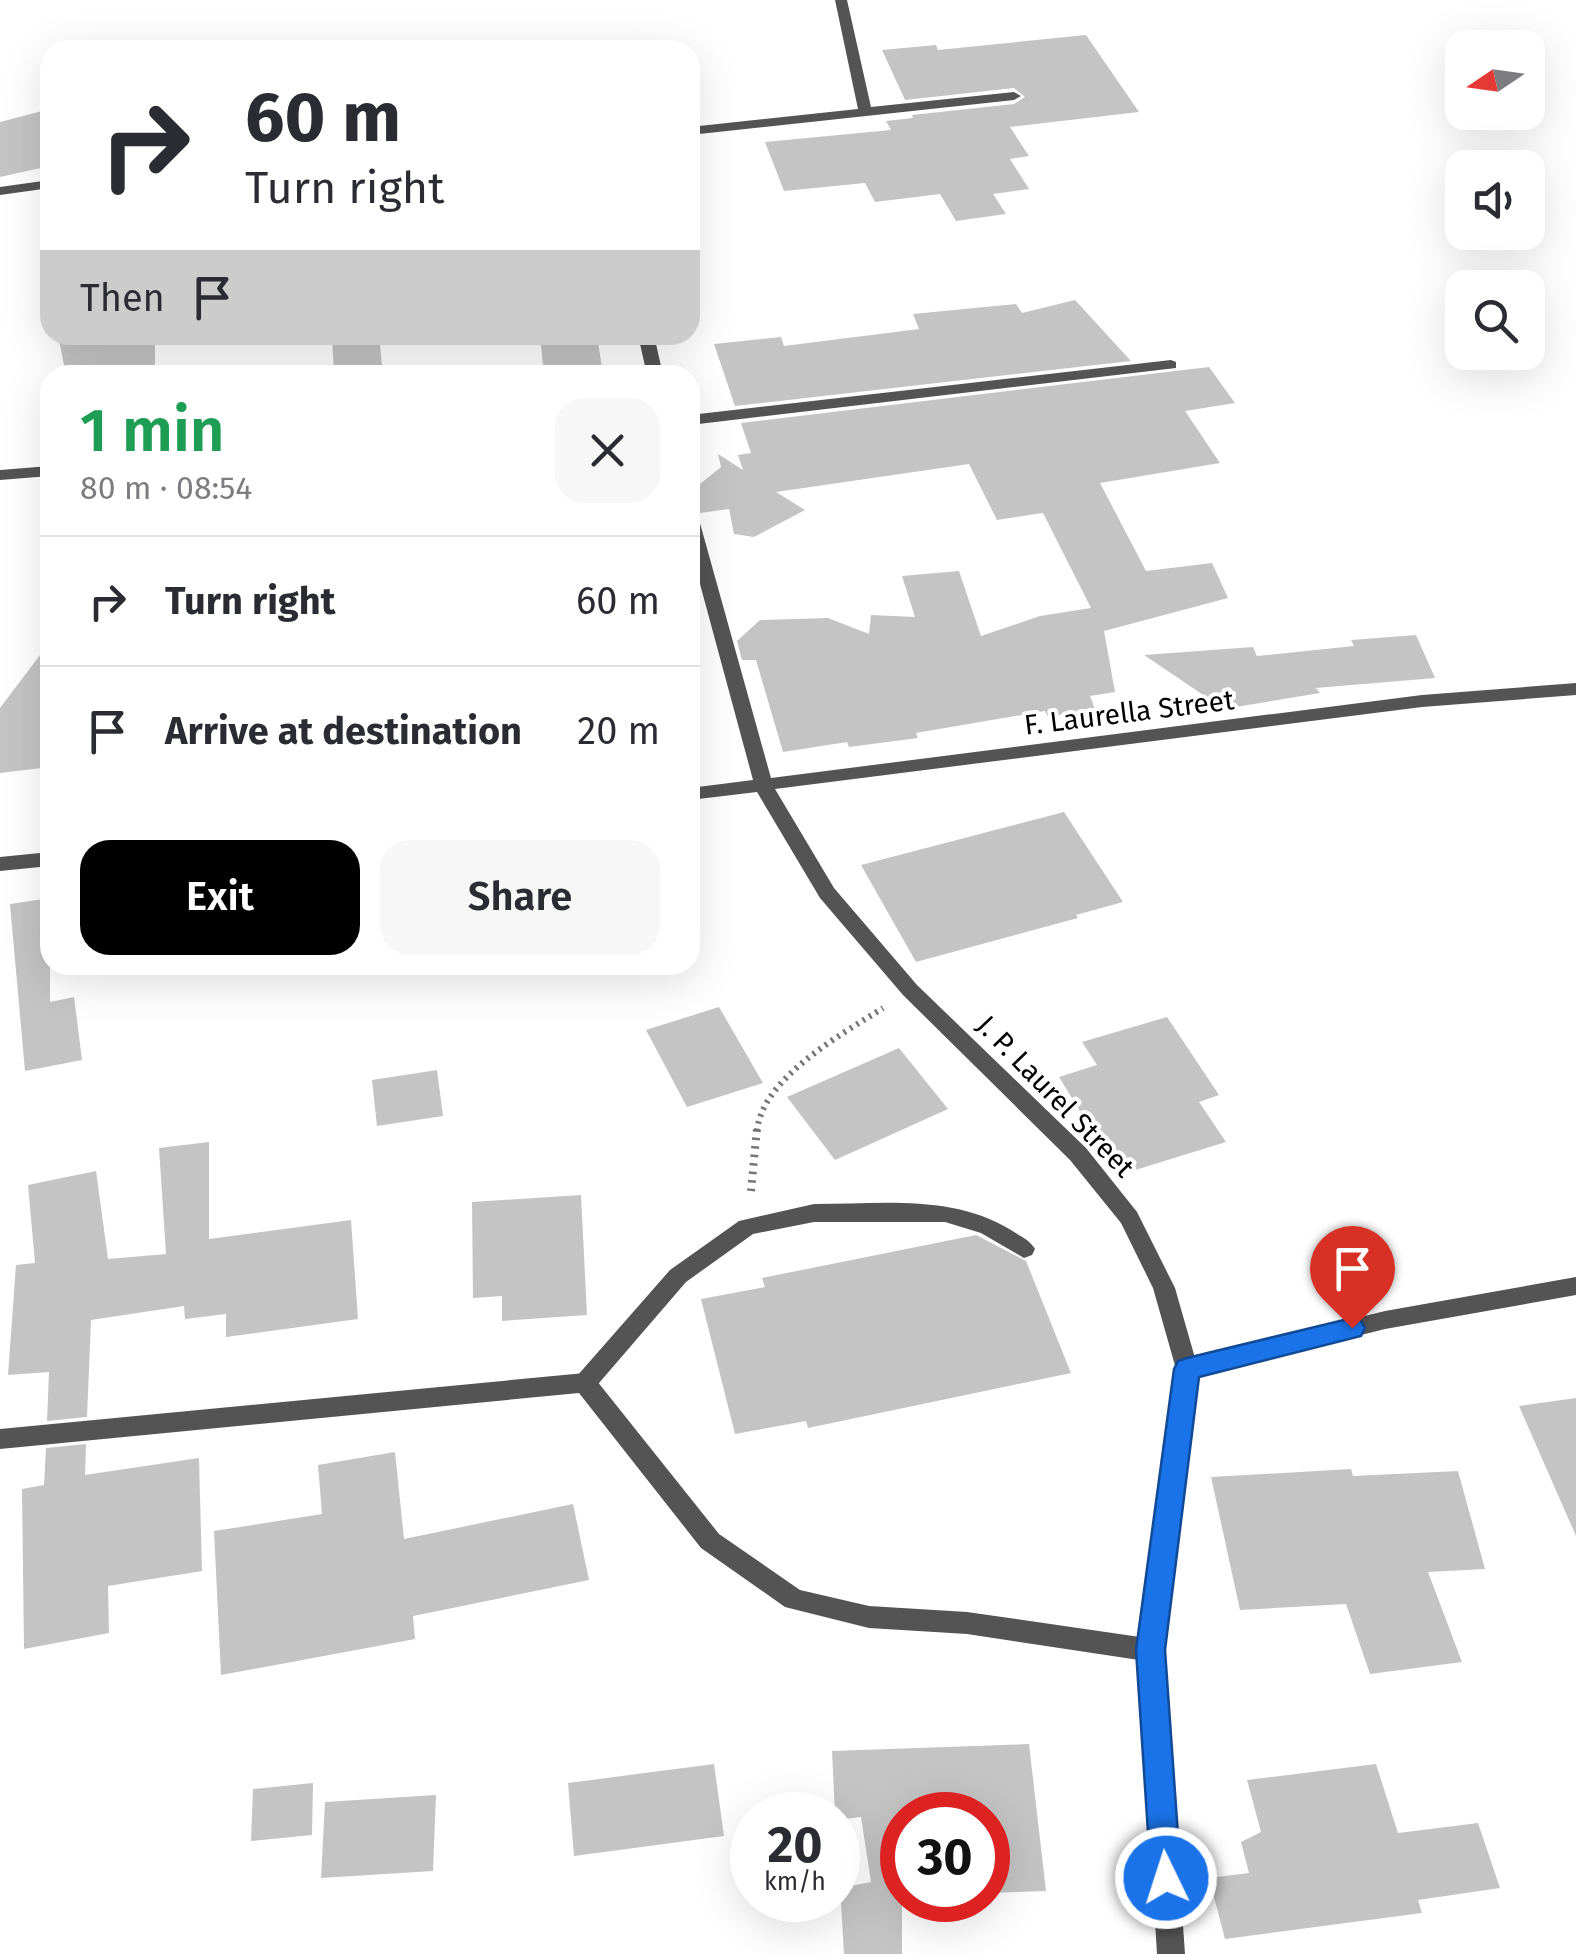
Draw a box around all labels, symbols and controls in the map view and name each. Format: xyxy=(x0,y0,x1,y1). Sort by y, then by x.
north arrow xyxy=(1445,30,1545,130)
map controls xyxy=(1445,30,1545,370)
text: 60 m xyxy=(245,76,401,160)
icon: right xyxy=(80,80,210,210)
button: sound xyxy=(1445,150,1545,250)
text: Turn right xyxy=(245,161,444,215)
icon: arrive xyxy=(185,270,240,325)
button: search xyxy=(1445,270,1545,370)
text: Then xyxy=(80,275,165,321)
text: 1 min xyxy=(80,395,225,467)
button: close xyxy=(555,398,660,503)
text: 80 m · 08:54 xyxy=(80,469,252,507)
icon: right xyxy=(80,574,135,629)
text: Turn right xyxy=(165,578,335,624)
text: 60 m xyxy=(576,578,660,624)
street label: F. Laurella Street xyxy=(1022,683,1237,742)
icon: arrive xyxy=(80,704,135,759)
text: Arrive at destination xyxy=(165,708,522,754)
text: 20 m xyxy=(577,708,660,754)
button: Exit xyxy=(80,840,360,955)
button: Share xyxy=(380,840,660,955)
street label: J. P. Laurel Street xyxy=(970,1009,1142,1185)
pin xyxy=(1310,1226,1395,1329)
icon: arrive xyxy=(1325,1241,1380,1296)
speed limit sign: 30 xyxy=(880,1792,1010,1922)
text: 20 xyxy=(767,1815,823,1875)
position arrow xyxy=(1114,1826,1218,1930)
text: km/h xyxy=(764,1867,826,1897)

